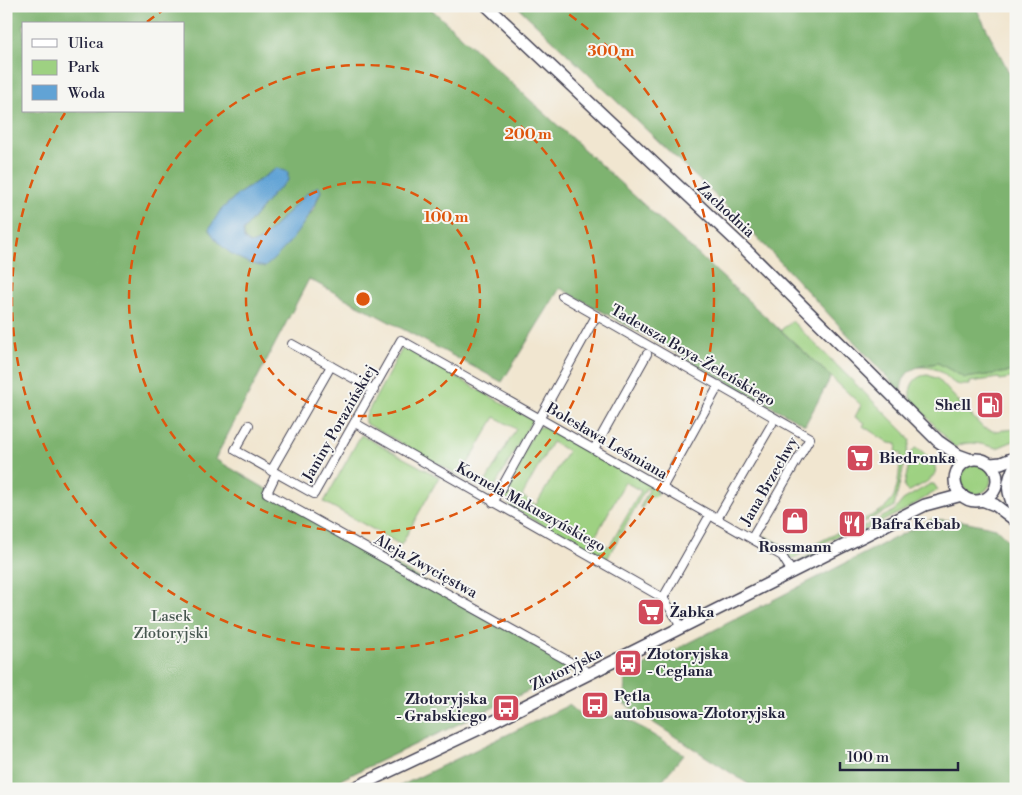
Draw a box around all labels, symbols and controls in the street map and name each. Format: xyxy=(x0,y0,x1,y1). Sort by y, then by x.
legend xyxy=(22,22,185,112)
text: Ulica xyxy=(68,34,104,53)
text: 300 m xyxy=(588,42,635,61)
text: Park xyxy=(68,58,100,77)
text: Woda xyxy=(67,84,106,103)
text: 200 m xyxy=(504,125,552,144)
street label: Zachodnia xyxy=(693,179,759,242)
text: 100 m xyxy=(424,208,469,227)
centre of rings xyxy=(354,290,372,308)
street label: Tadeusza Boya-Żeleńskiego xyxy=(607,300,779,410)
street label: Janiny Porazińskiej xyxy=(298,361,381,486)
fuel station icon: Shell xyxy=(975,390,1005,420)
place label: Shell xyxy=(935,396,971,415)
street label: Bolesława Leśmiana xyxy=(542,398,671,484)
street label: Jana Brzechwy xyxy=(736,433,803,530)
supermarket icon: Biedronka xyxy=(845,443,875,473)
place label: Biedronka xyxy=(879,449,957,468)
street label: Kornela Makuszyńskiego xyxy=(453,458,609,557)
shop icon: Rossmann xyxy=(780,506,810,536)
restaurant icon: Bafra Kebab xyxy=(837,509,867,539)
place label: Bafra Kebab xyxy=(871,515,961,534)
street label: Aleja Zwycięstwa xyxy=(370,530,481,603)
place label: Rossmann xyxy=(759,538,832,557)
supermarket icon: Żabka xyxy=(636,597,666,627)
place label: Żabka xyxy=(670,602,715,622)
park label: Lasek Złotoryjski xyxy=(134,607,208,643)
street label: Złotoryjska xyxy=(527,643,606,696)
place label: Złotoryjska - Ceglana xyxy=(647,645,729,681)
bus stop icon: Złotoryjska - Ceglana xyxy=(613,648,643,678)
place label: Pętla autobusowa-Złotoryjska xyxy=(614,687,786,723)
place label: Złotoryjska - Grabskiego xyxy=(396,690,488,726)
bus stop icon: Pętla autobusowa-Złotoryjska xyxy=(580,690,610,720)
bus stop icon: Złotoryjska - Grabskiego xyxy=(491,693,521,723)
scale bar xyxy=(840,740,957,772)
text: 100 m xyxy=(847,748,889,767)

